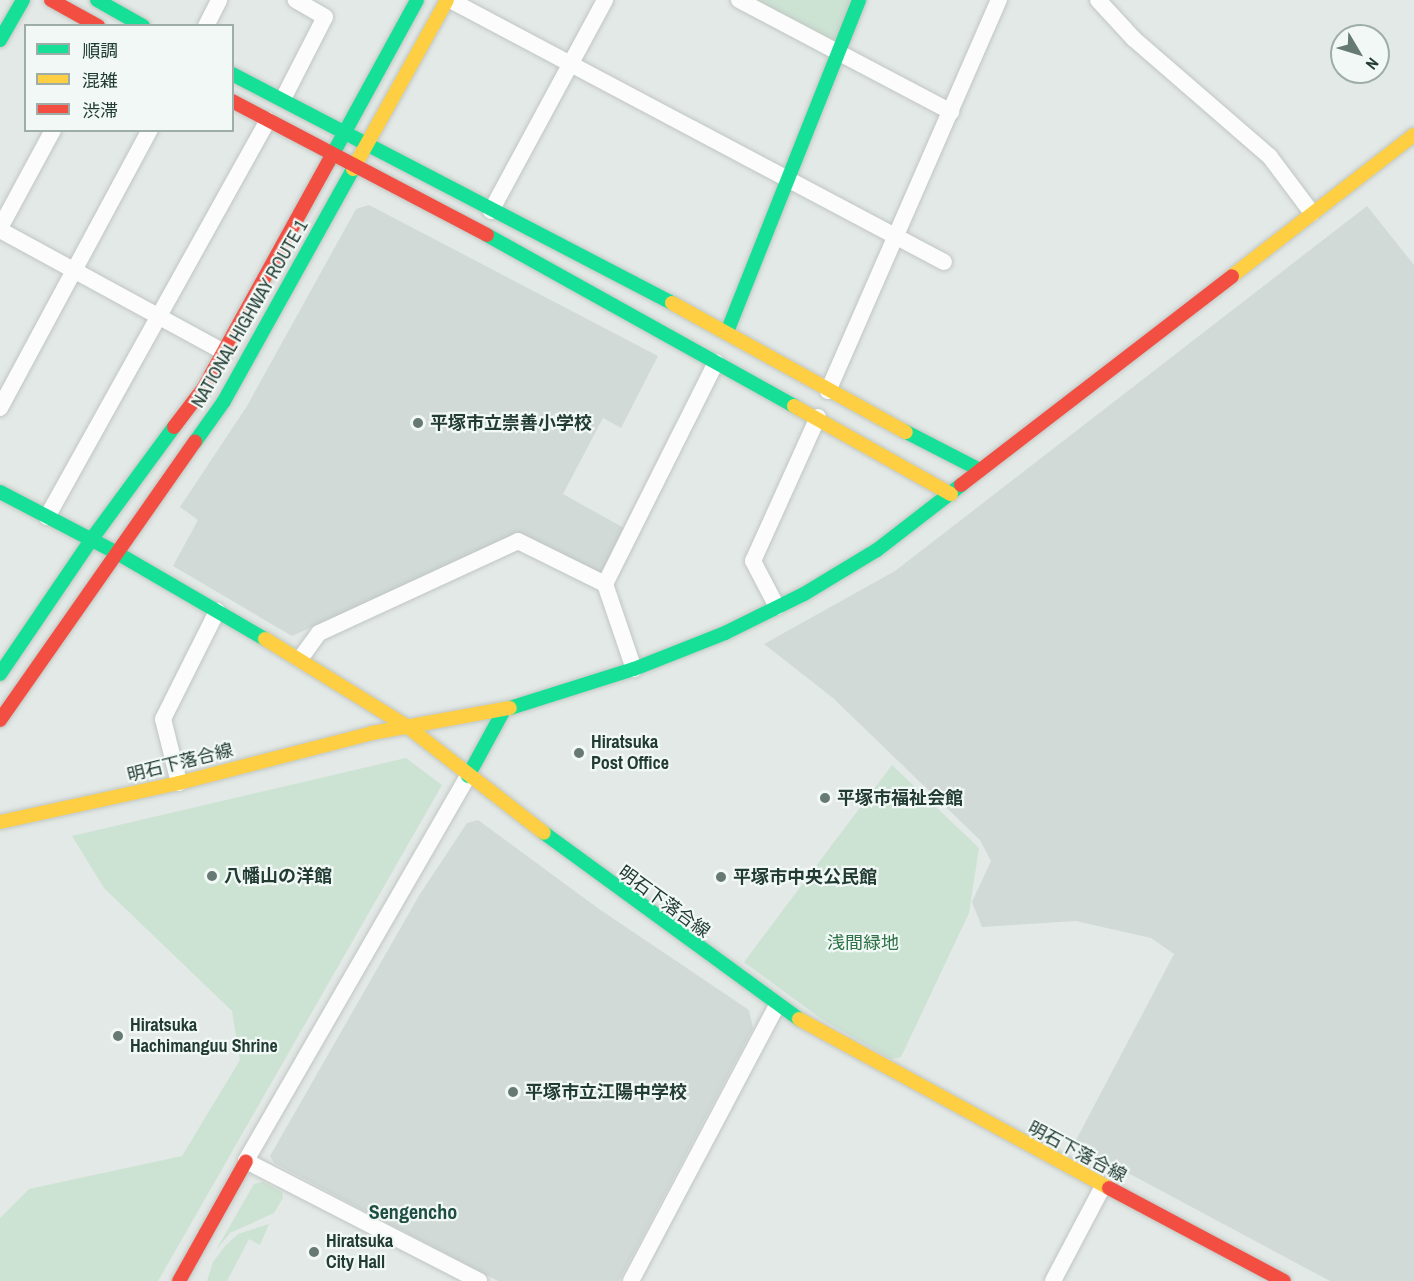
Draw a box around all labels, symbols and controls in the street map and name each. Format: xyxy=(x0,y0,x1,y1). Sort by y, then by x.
legend xyxy=(24,24,234,132)
north arrow xyxy=(1330,24,1390,84)
text: 順調 xyxy=(82,38,118,63)
text: N xyxy=(1361,53,1384,74)
text: 混雑 xyxy=(82,68,118,93)
text: 渋滞 xyxy=(82,98,118,123)
street label: NATIONAL HIGHWAY ROUTE 1 xyxy=(187,216,313,412)
place label: 平塚市立崇善小学校 xyxy=(430,412,592,434)
marker: 平塚市立崇善小学校 xyxy=(411,416,425,430)
place label: Hiratsuka Post Office xyxy=(591,732,669,774)
street label: 明石下落合線 xyxy=(125,739,235,787)
marker: Hiratsuka Post Office xyxy=(572,746,586,760)
place label: 平塚市福祉会館 xyxy=(837,787,963,809)
marker: 平塚市福祉会館 xyxy=(818,791,832,805)
street label: 明石下落合線 xyxy=(614,862,714,942)
place label: 八幡山の洋館 xyxy=(224,865,332,887)
place label: 平塚市中央公民館 xyxy=(733,866,877,888)
marker: 八幡山の洋館 xyxy=(205,869,219,883)
marker: 平塚市中央公民館 xyxy=(714,870,728,884)
park label: 浅間緑地 xyxy=(827,932,899,954)
place label: Hiratsuka Hachimanguu Shrine xyxy=(130,1015,278,1058)
marker: Hiratsuka Hachimanguu Shrine xyxy=(111,1029,125,1043)
place label: 平塚市立江陽中学校 xyxy=(525,1081,687,1103)
marker: 平塚市立江陽中学校 xyxy=(506,1085,520,1099)
street label: 明石下落合線 xyxy=(1024,1117,1130,1187)
district label: Sengencho xyxy=(369,1199,457,1223)
place label: Hiratsuka City Hall xyxy=(326,1231,393,1274)
marker: Hiratsuka City Hall xyxy=(307,1245,321,1259)

